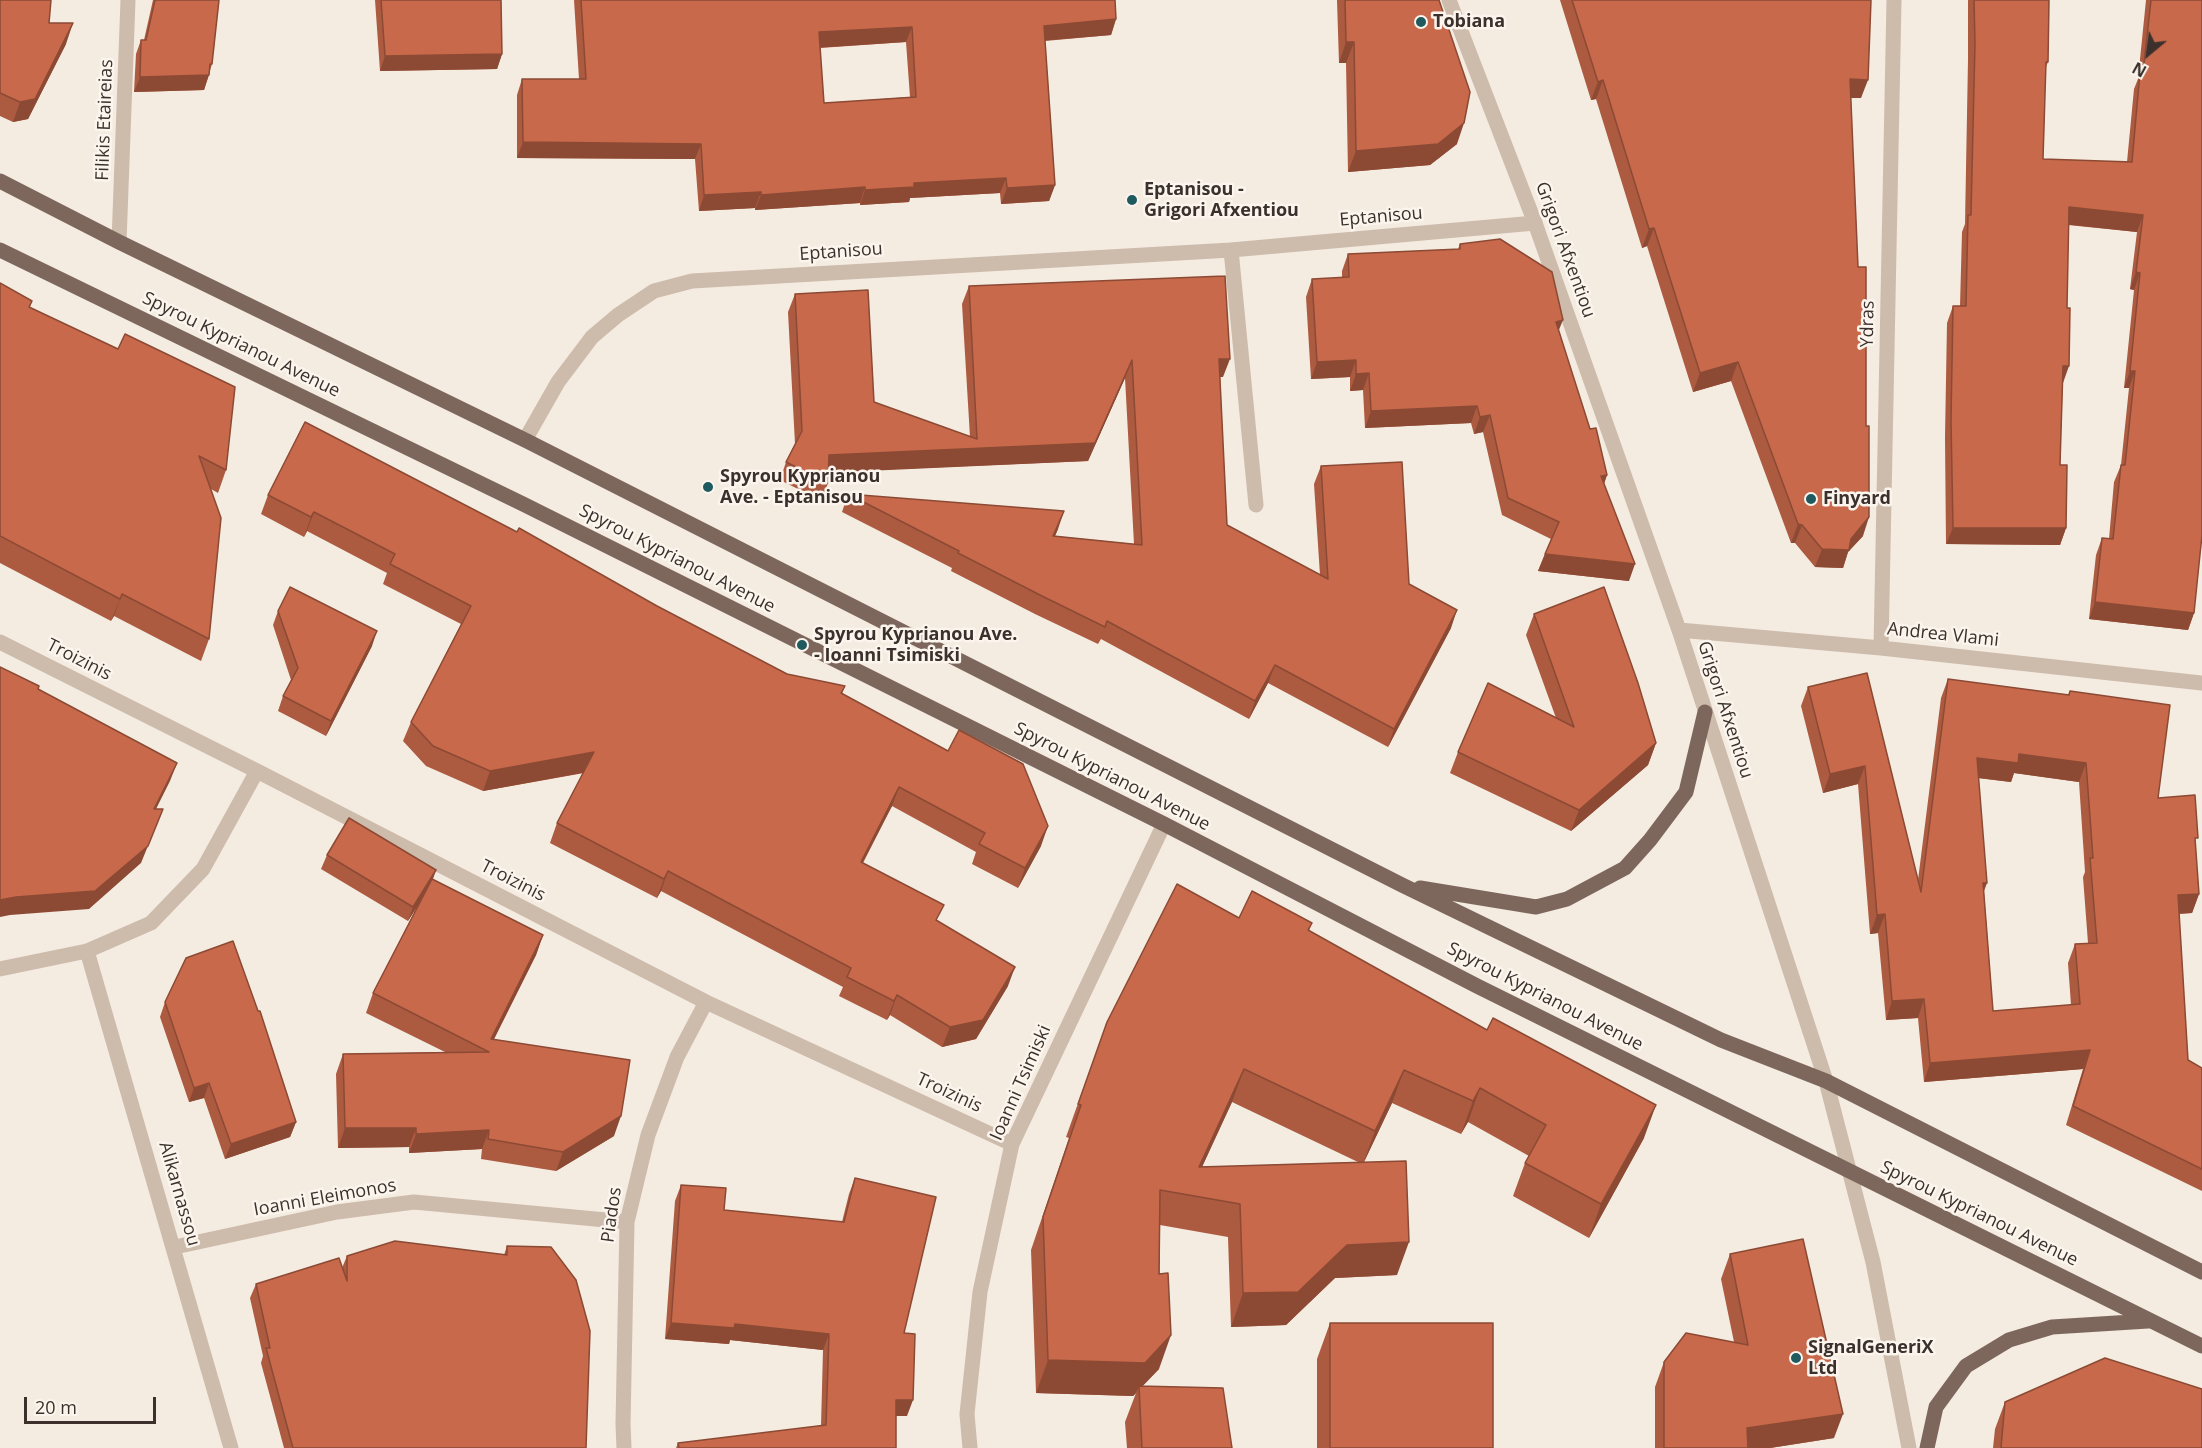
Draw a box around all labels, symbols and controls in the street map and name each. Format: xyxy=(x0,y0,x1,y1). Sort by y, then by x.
place label: Tobiana xyxy=(1433,11,1505,33)
marker: Tobiana xyxy=(1414,15,1428,29)
north arrow xyxy=(2118,24,2178,84)
text: N xyxy=(2128,57,2150,83)
street label: Filikis Etaireias xyxy=(92,59,118,181)
place label: Eptanisou - Grigori Afxentiou xyxy=(1144,179,1299,222)
street label: Grigori Afxentiou xyxy=(1530,179,1600,321)
marker: Eptanisou - Grigori Afxentiou xyxy=(1125,193,1139,207)
street label: Eptanisou xyxy=(1338,203,1424,231)
street label: Eptanisou xyxy=(799,238,883,266)
street label: Spyrou Kyprianou Avenue xyxy=(139,288,343,402)
street label: Ydras xyxy=(1857,300,1879,348)
place label: Spyrou Kyprianou Ave. - Eptanisou xyxy=(720,466,880,508)
marker: Spyrou Kyprianou Ave. - Eptanisou xyxy=(701,480,715,494)
place label: Finyard xyxy=(1823,488,1891,510)
marker: Finyard xyxy=(1804,492,1818,506)
street label: Spyrou Kyprianou Avenue xyxy=(575,500,779,618)
street label: Andrea Vlami xyxy=(1886,618,2000,652)
place label: Spyrou Kyprianou Ave. - Ioanni Tsimiski xyxy=(814,624,1017,666)
street label: Troizinis xyxy=(43,635,115,685)
marker: Spyrou Kyprianou Ave. - Ioanni Tsimiski xyxy=(795,638,809,652)
street label: Grigori Afxentiou xyxy=(1693,639,1757,781)
street label: Spyrou Kyprianou Avenue xyxy=(1010,718,1214,836)
street label: Troizinis xyxy=(477,856,549,906)
street label: Spyrou Kyprianou Avenue xyxy=(1443,938,1647,1056)
street label: Ioanni Tsimiski xyxy=(986,1022,1056,1144)
street label: Troizinis xyxy=(913,1068,985,1118)
street label: Alikarnassou xyxy=(154,1139,204,1249)
street label: Spyrou Kyprianou Avenue xyxy=(1877,1157,2081,1271)
street label: Ioanni Eleimonos xyxy=(252,1175,398,1221)
street label: Piados xyxy=(597,1186,627,1244)
place label: SignalGeneriX Ltd xyxy=(1808,1337,1934,1380)
marker: SignalGeneriX Ltd xyxy=(1789,1351,1803,1365)
scale bar xyxy=(27,1385,159,1423)
text: 20 m xyxy=(35,1395,77,1419)

